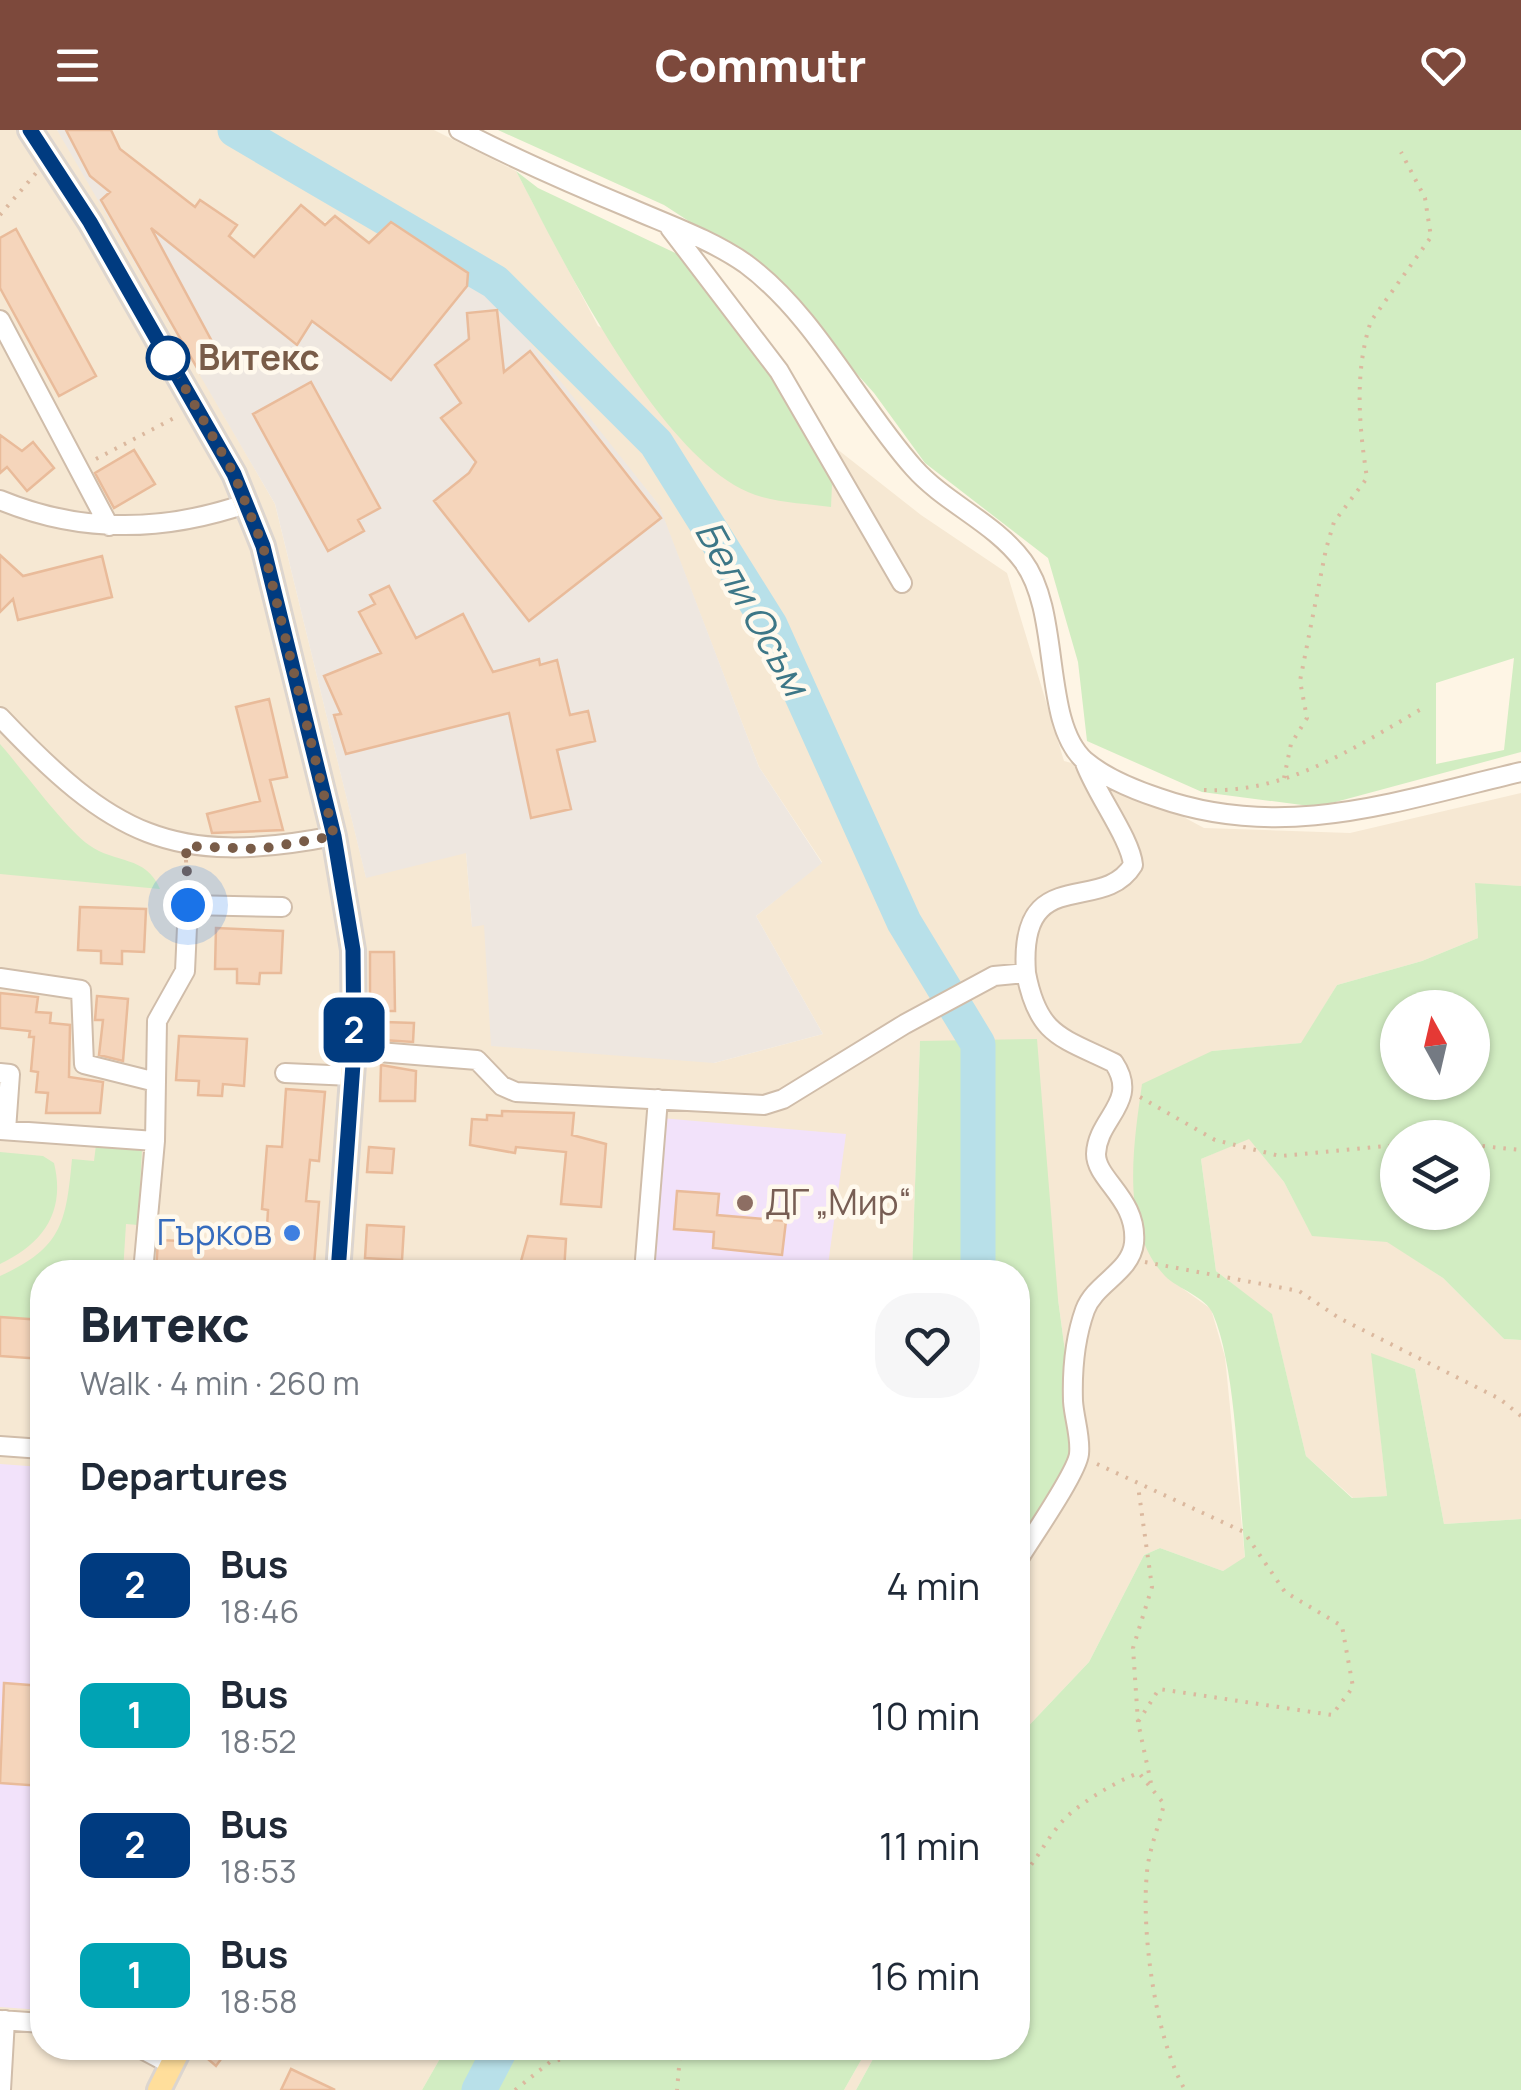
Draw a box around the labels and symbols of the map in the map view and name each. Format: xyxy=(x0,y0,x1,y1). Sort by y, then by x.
place label: Витекс xyxy=(198,333,320,381)
marker: Витекс xyxy=(147,337,189,379)
water label: Бели Осъм xyxy=(684,510,824,706)
your location xyxy=(163,880,213,930)
north arrow xyxy=(1380,990,1490,1100)
line badge: 2 xyxy=(322,998,386,1062)
place label: ДГ „Мир“ xyxy=(765,1178,911,1226)
marker: ДГ „Мир“ xyxy=(734,1192,756,1214)
place label: Гърков xyxy=(157,1208,272,1256)
marker: Гърков xyxy=(281,1222,303,1244)

